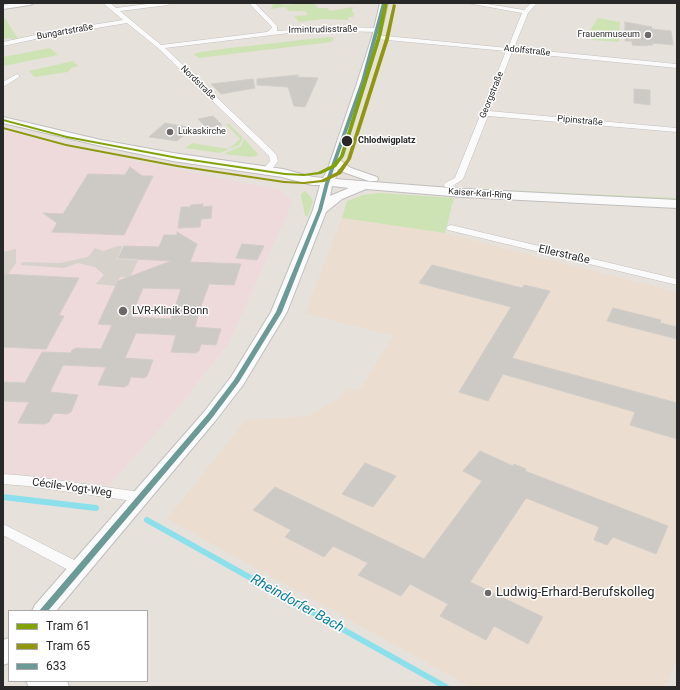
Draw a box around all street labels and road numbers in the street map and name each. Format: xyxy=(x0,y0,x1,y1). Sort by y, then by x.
street label: Bungartstraße xyxy=(36,22,94,42)
street label: Irmintrudisstraße xyxy=(288,24,358,36)
street label: Adolfstraße xyxy=(503,43,551,59)
street label: Nordstraße xyxy=(178,63,218,103)
street label: Georgstraße xyxy=(478,70,506,120)
street label: Pipinstraße xyxy=(557,114,603,128)
street label: Kaiser-Karl-Ring xyxy=(448,186,512,202)
street label: Ellerstraße xyxy=(537,243,591,267)
street label: Cécile-Vogt-Weg xyxy=(31,476,113,500)

